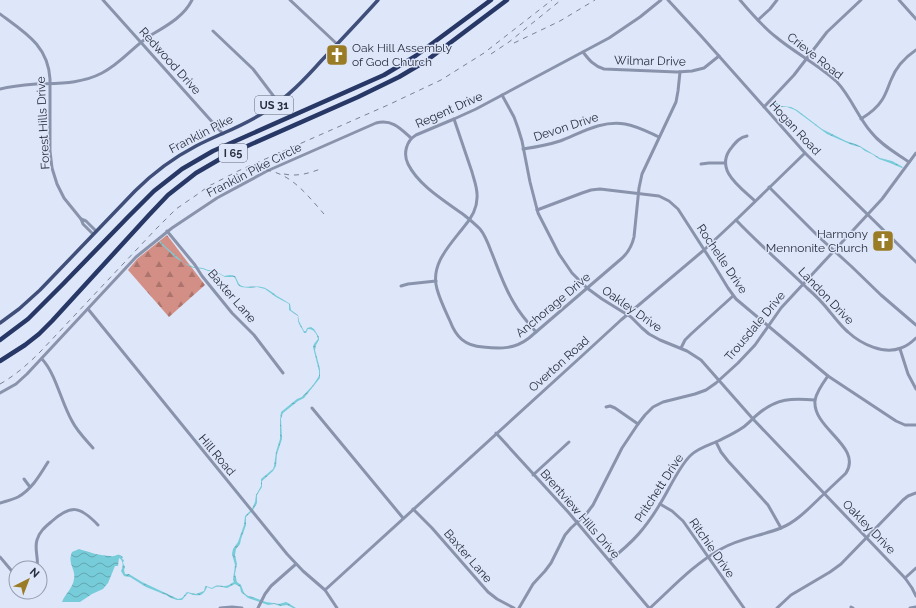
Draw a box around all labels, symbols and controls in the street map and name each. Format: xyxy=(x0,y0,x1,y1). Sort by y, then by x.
street label: Redwood Drive xyxy=(136,25,204,97)
street label: Crieve Road xyxy=(784,30,846,82)
place label: Oak Hill Assembly of God Church xyxy=(352,41,452,69)
church icon: Oak Hill Assembly of God Church xyxy=(324,42,350,68)
street label: Wilmar Drive xyxy=(614,53,686,69)
street label: Forest Hills Drive xyxy=(34,76,52,170)
street label: Regent Drive xyxy=(413,89,485,131)
road number: US 31 xyxy=(255,96,293,114)
street label: Hogan Road xyxy=(766,98,824,158)
street label: Devon Drive xyxy=(532,110,600,144)
street label: Franklin Pike xyxy=(167,112,235,156)
street label: Franklin Pike Circle xyxy=(204,140,304,200)
road number: I 65 xyxy=(219,144,247,162)
street label: Rochelle Drive xyxy=(694,222,750,296)
place label: Harmony Mennonite Church xyxy=(766,227,868,255)
church icon: Harmony Mennonite Church xyxy=(870,228,896,254)
street label: Landon Drive xyxy=(795,265,857,327)
street label: Baxter Lane xyxy=(205,266,259,326)
street label: Anchorage Drive xyxy=(513,270,593,340)
street label: Oakley Drive xyxy=(599,283,665,335)
street label: Trousdale Drive xyxy=(722,288,788,364)
street label: Overton Road xyxy=(526,333,592,395)
street label: Hill Road xyxy=(196,432,238,478)
street label: Pritchett Drive xyxy=(632,451,686,525)
street label: Brentview Hills Drive xyxy=(537,466,623,562)
street label: Oakley Drive xyxy=(840,497,898,557)
street label: Ritchie Drive xyxy=(686,516,738,580)
street label: Baxter Lane xyxy=(441,526,495,586)
north arrow xyxy=(8,560,48,600)
text: N xyxy=(27,565,42,581)

